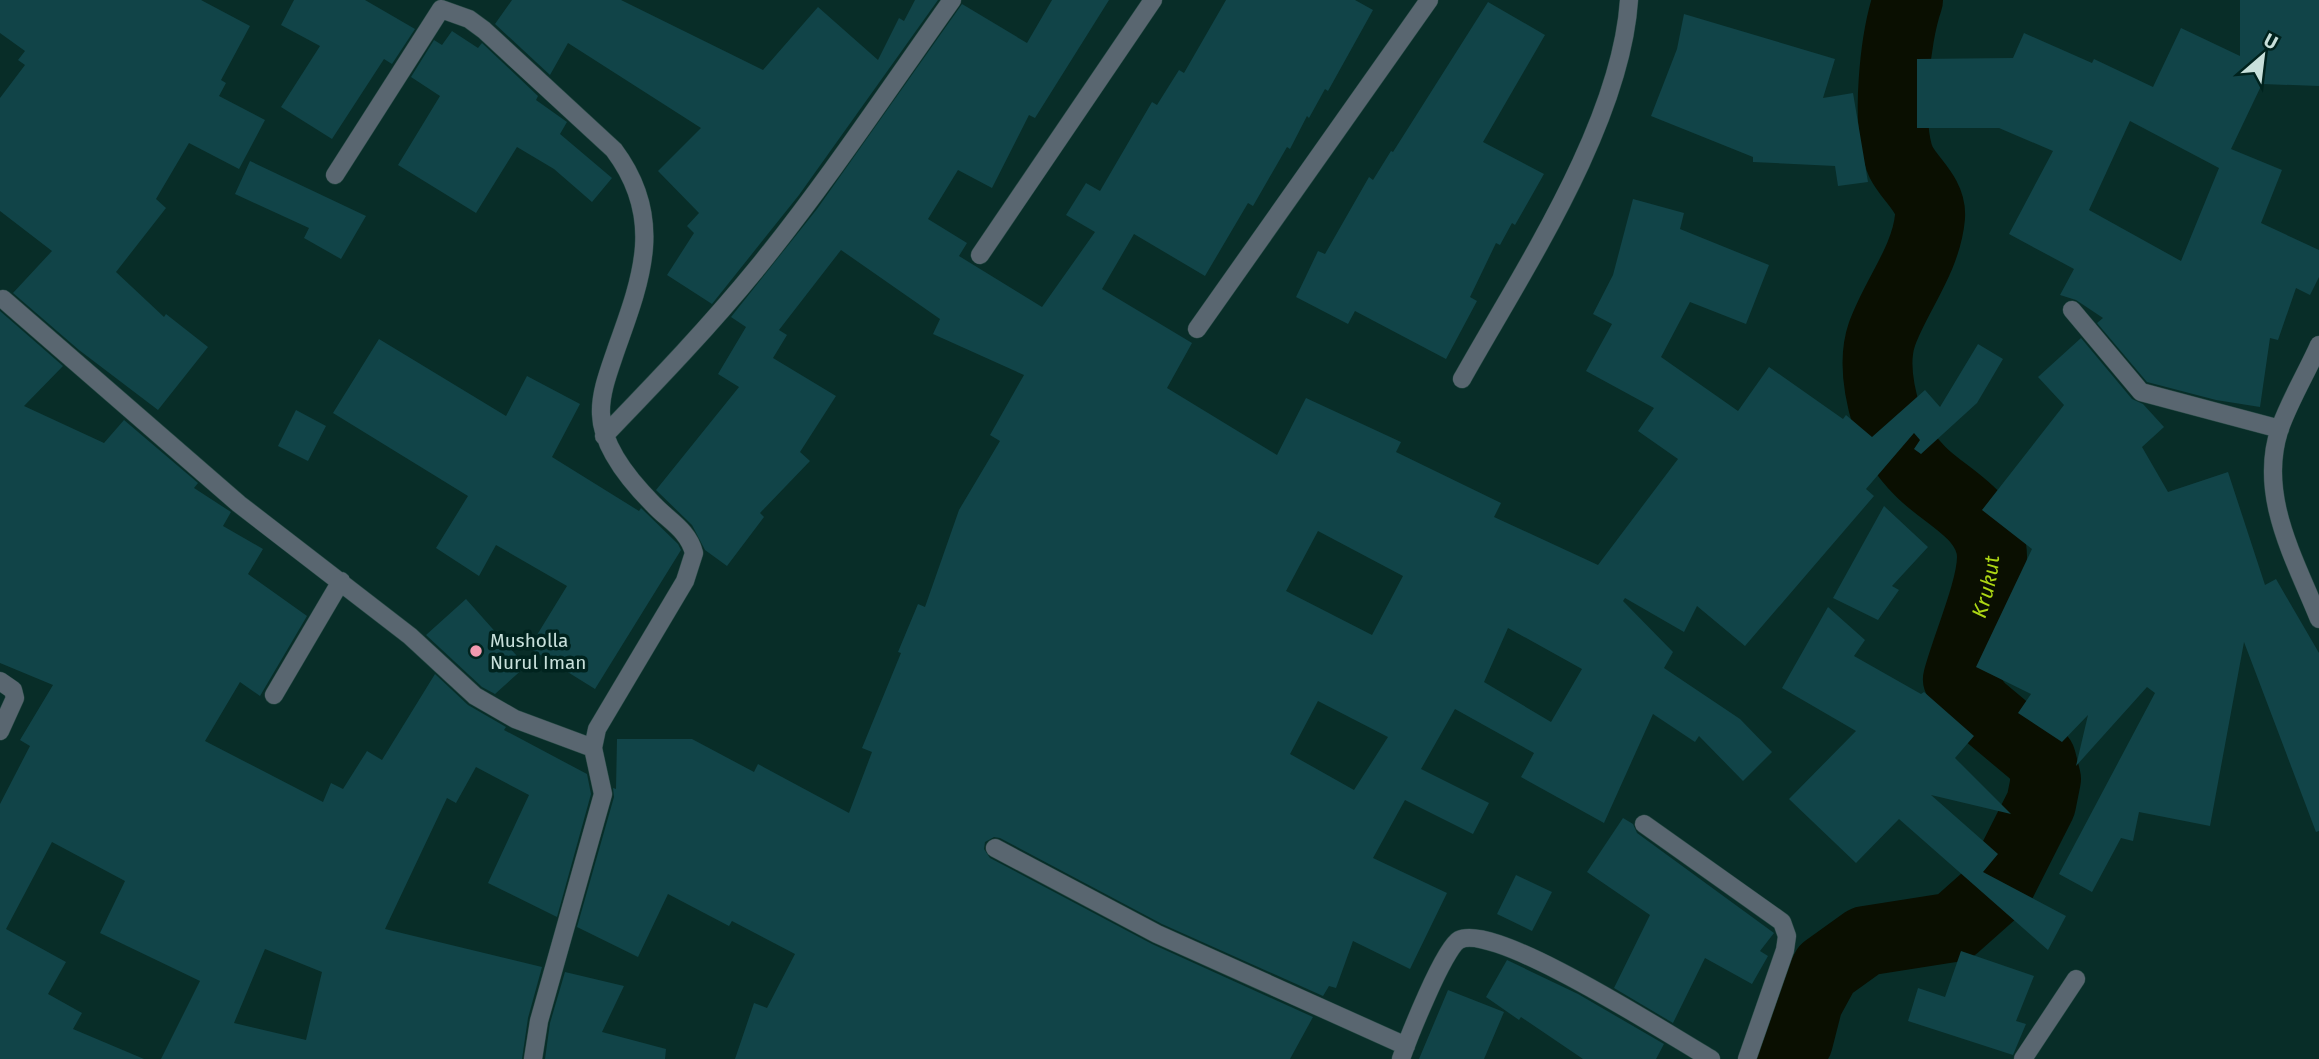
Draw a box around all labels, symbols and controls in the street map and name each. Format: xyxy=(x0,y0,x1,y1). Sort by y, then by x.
north arrow xyxy=(2228,21,2298,91)
text: U xyxy=(2260,28,2282,54)
water label: Krukut xyxy=(1966,554,2005,621)
place label: Musholla Nurul Iman xyxy=(490,629,586,674)
marker: Musholla Nurul Iman xyxy=(468,643,484,659)

